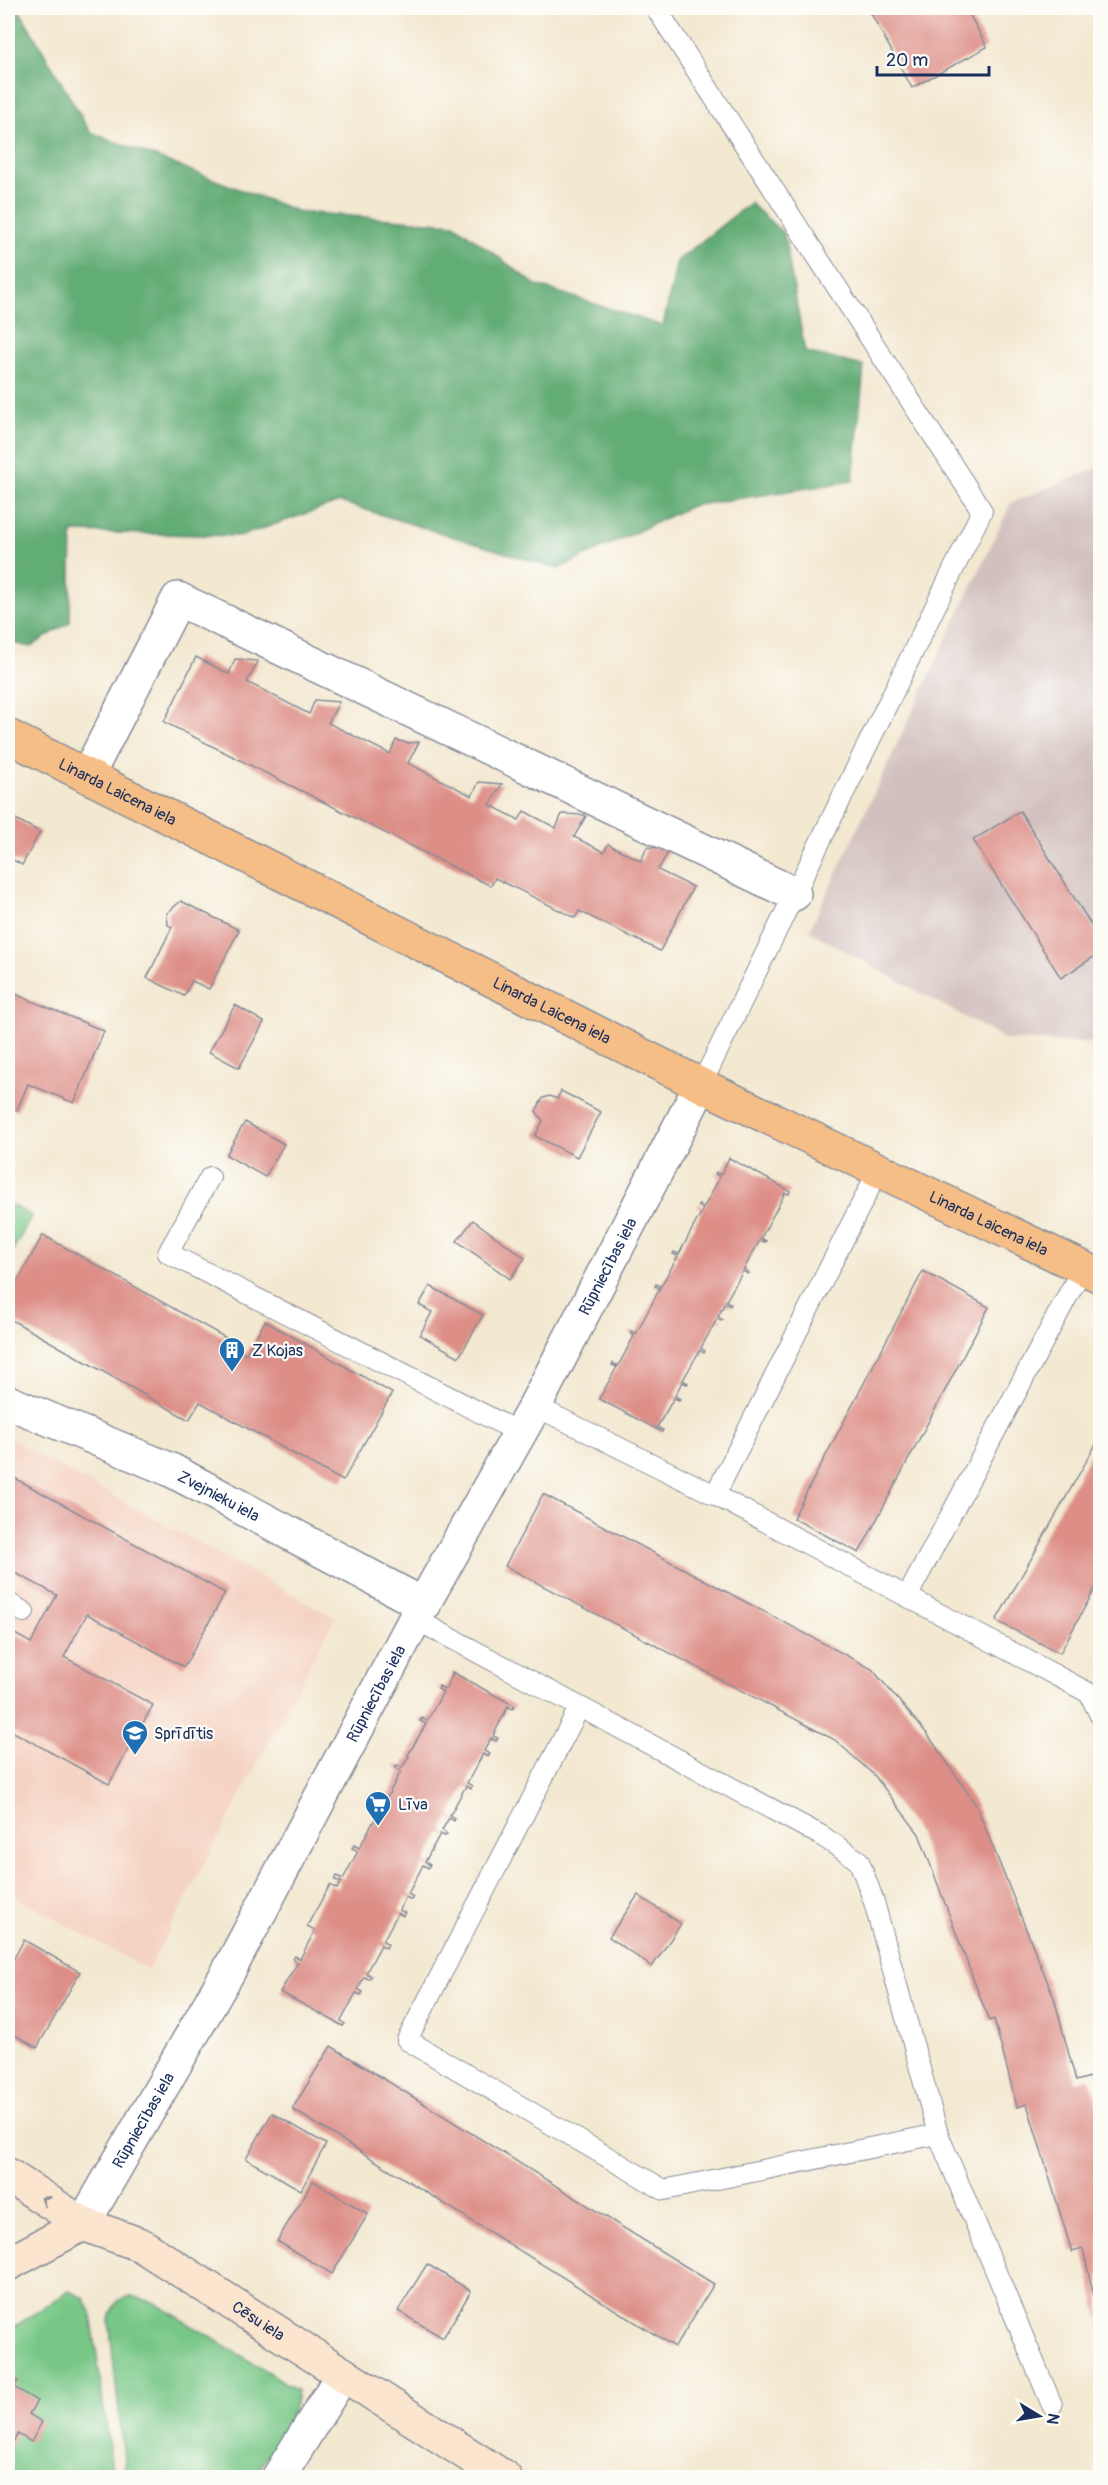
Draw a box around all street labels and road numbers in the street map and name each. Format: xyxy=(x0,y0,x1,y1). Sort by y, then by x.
street label: Linarda Laicena iela xyxy=(55,754,180,830)
street label: Linarda Laicena iela xyxy=(489,973,614,1049)
street label: Linarda Laicena iela xyxy=(926,1187,1051,1261)
street label: Rūpniecības iela xyxy=(575,1215,642,1319)
street label: Zvejnieku iela xyxy=(174,1467,263,1526)
street label: Rūpniecības iela xyxy=(343,1642,410,1746)
street label: Rūpniecības iela xyxy=(108,2069,179,2172)
street label: Cēsu iela xyxy=(228,2297,288,2345)

